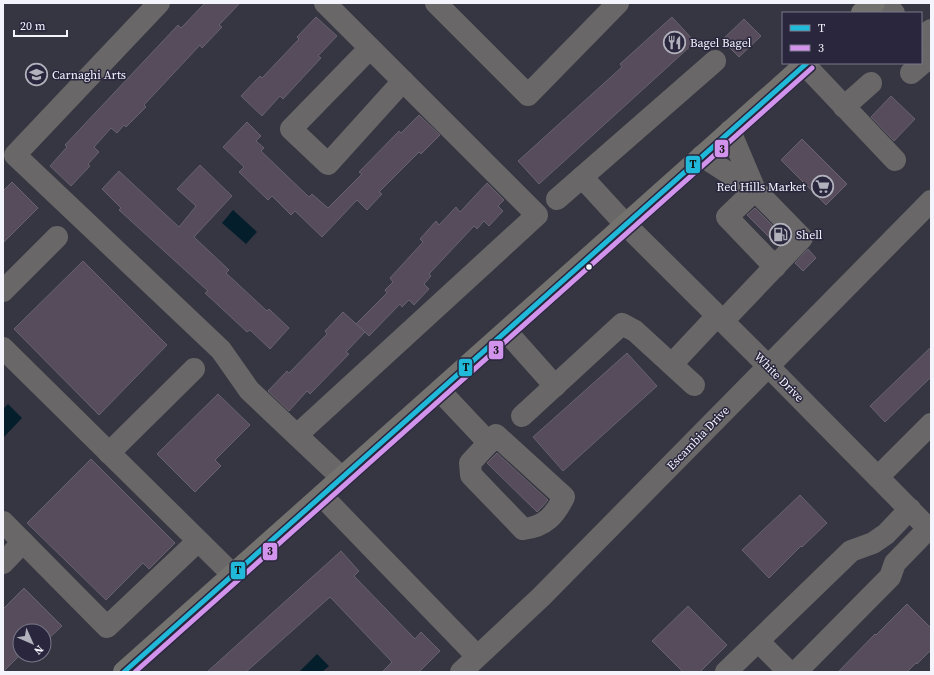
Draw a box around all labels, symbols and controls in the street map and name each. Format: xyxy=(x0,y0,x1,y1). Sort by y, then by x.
scale bar xyxy=(14,12,67,38)
legend xyxy=(782,12,922,64)
text: 20 m xyxy=(20,18,46,34)
text: T xyxy=(818,20,826,36)
restaurant icon: Bagel Bagel xyxy=(662,30,688,56)
place label: Bagel Bagel xyxy=(690,35,752,51)
text: 3 xyxy=(818,40,824,56)
school or university icon: Carnaghi Arts xyxy=(24,62,50,88)
place label: Carnaghi Arts xyxy=(52,67,126,83)
line badge: 3 xyxy=(714,139,729,158)
text: 3 xyxy=(719,142,725,157)
line badge: T xyxy=(685,155,701,174)
text: T xyxy=(690,157,697,172)
supermarket icon: Red Hills Market xyxy=(809,174,835,200)
place label: Red Hills Market xyxy=(716,179,806,195)
fuel station icon: Shell xyxy=(767,222,793,248)
place label: Shell xyxy=(796,227,823,243)
unlabelled marker xyxy=(584,262,594,272)
line badge: 3 xyxy=(488,340,504,360)
text: 3 xyxy=(493,343,499,358)
street label: White Drive xyxy=(751,349,807,405)
line badge: T xyxy=(458,358,473,377)
text: T xyxy=(463,360,470,375)
street label: Escambia Drive xyxy=(663,402,733,474)
line badge: 3 xyxy=(262,542,278,561)
text: 3 xyxy=(267,544,273,559)
line badge: T xyxy=(230,561,246,580)
text: T xyxy=(235,563,242,578)
north arrow xyxy=(12,623,52,663)
text: N xyxy=(31,642,47,658)

